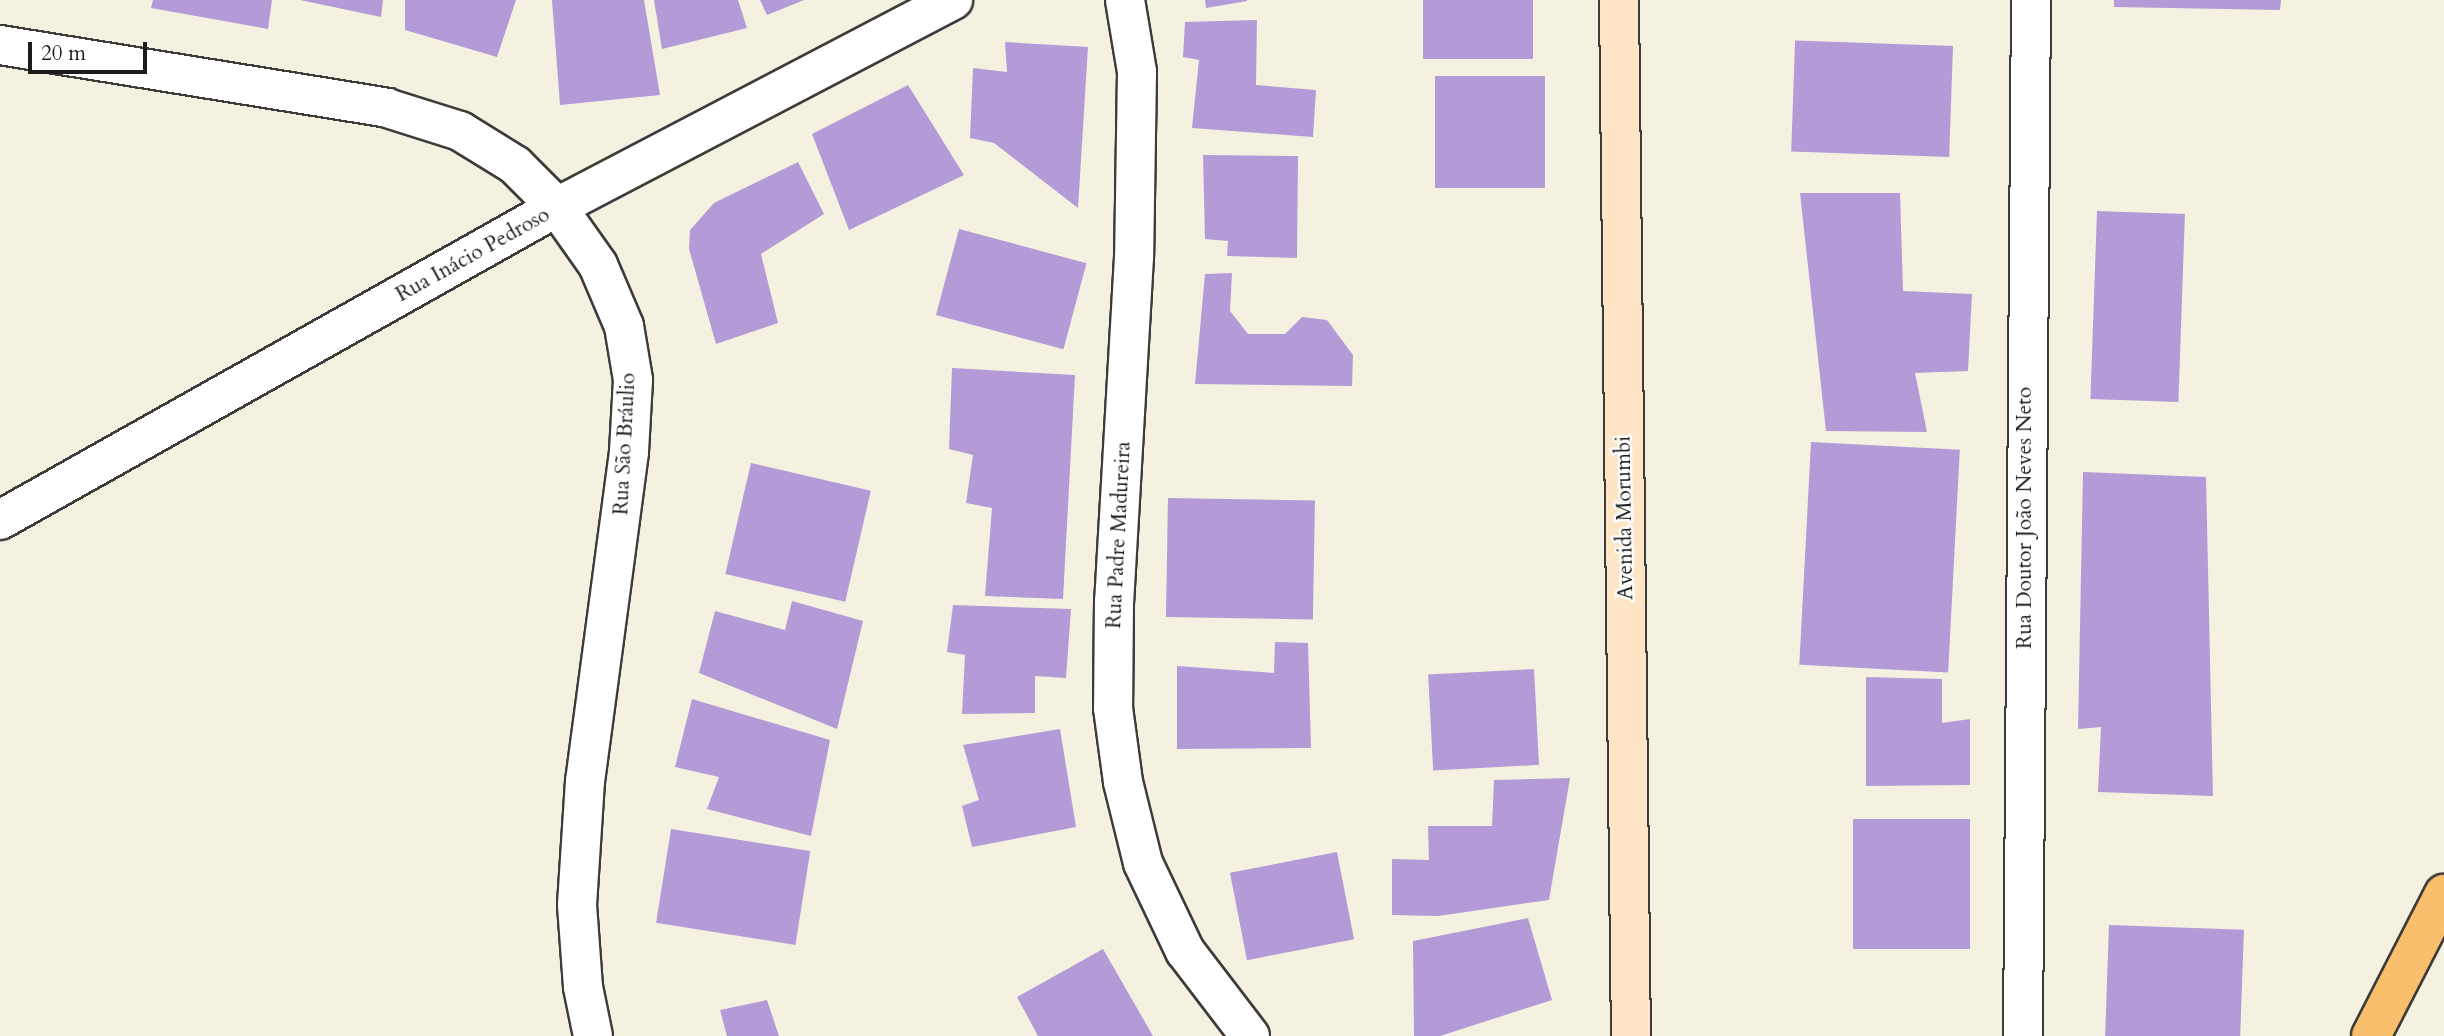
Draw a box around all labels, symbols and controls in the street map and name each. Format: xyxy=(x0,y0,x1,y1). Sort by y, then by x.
scale bar xyxy=(32,28,150,72)
text: 20 m xyxy=(41,39,86,68)
street label: Rua Inácio Pedroso xyxy=(392,202,554,308)
street label: Rua São Bráulio xyxy=(609,372,641,516)
street label: Rua Doutor João Neves Neto xyxy=(2012,387,2038,649)
street label: Avenida Morumbi xyxy=(1611,436,1639,600)
street label: Rua Padre Madureira xyxy=(1102,441,1136,629)

